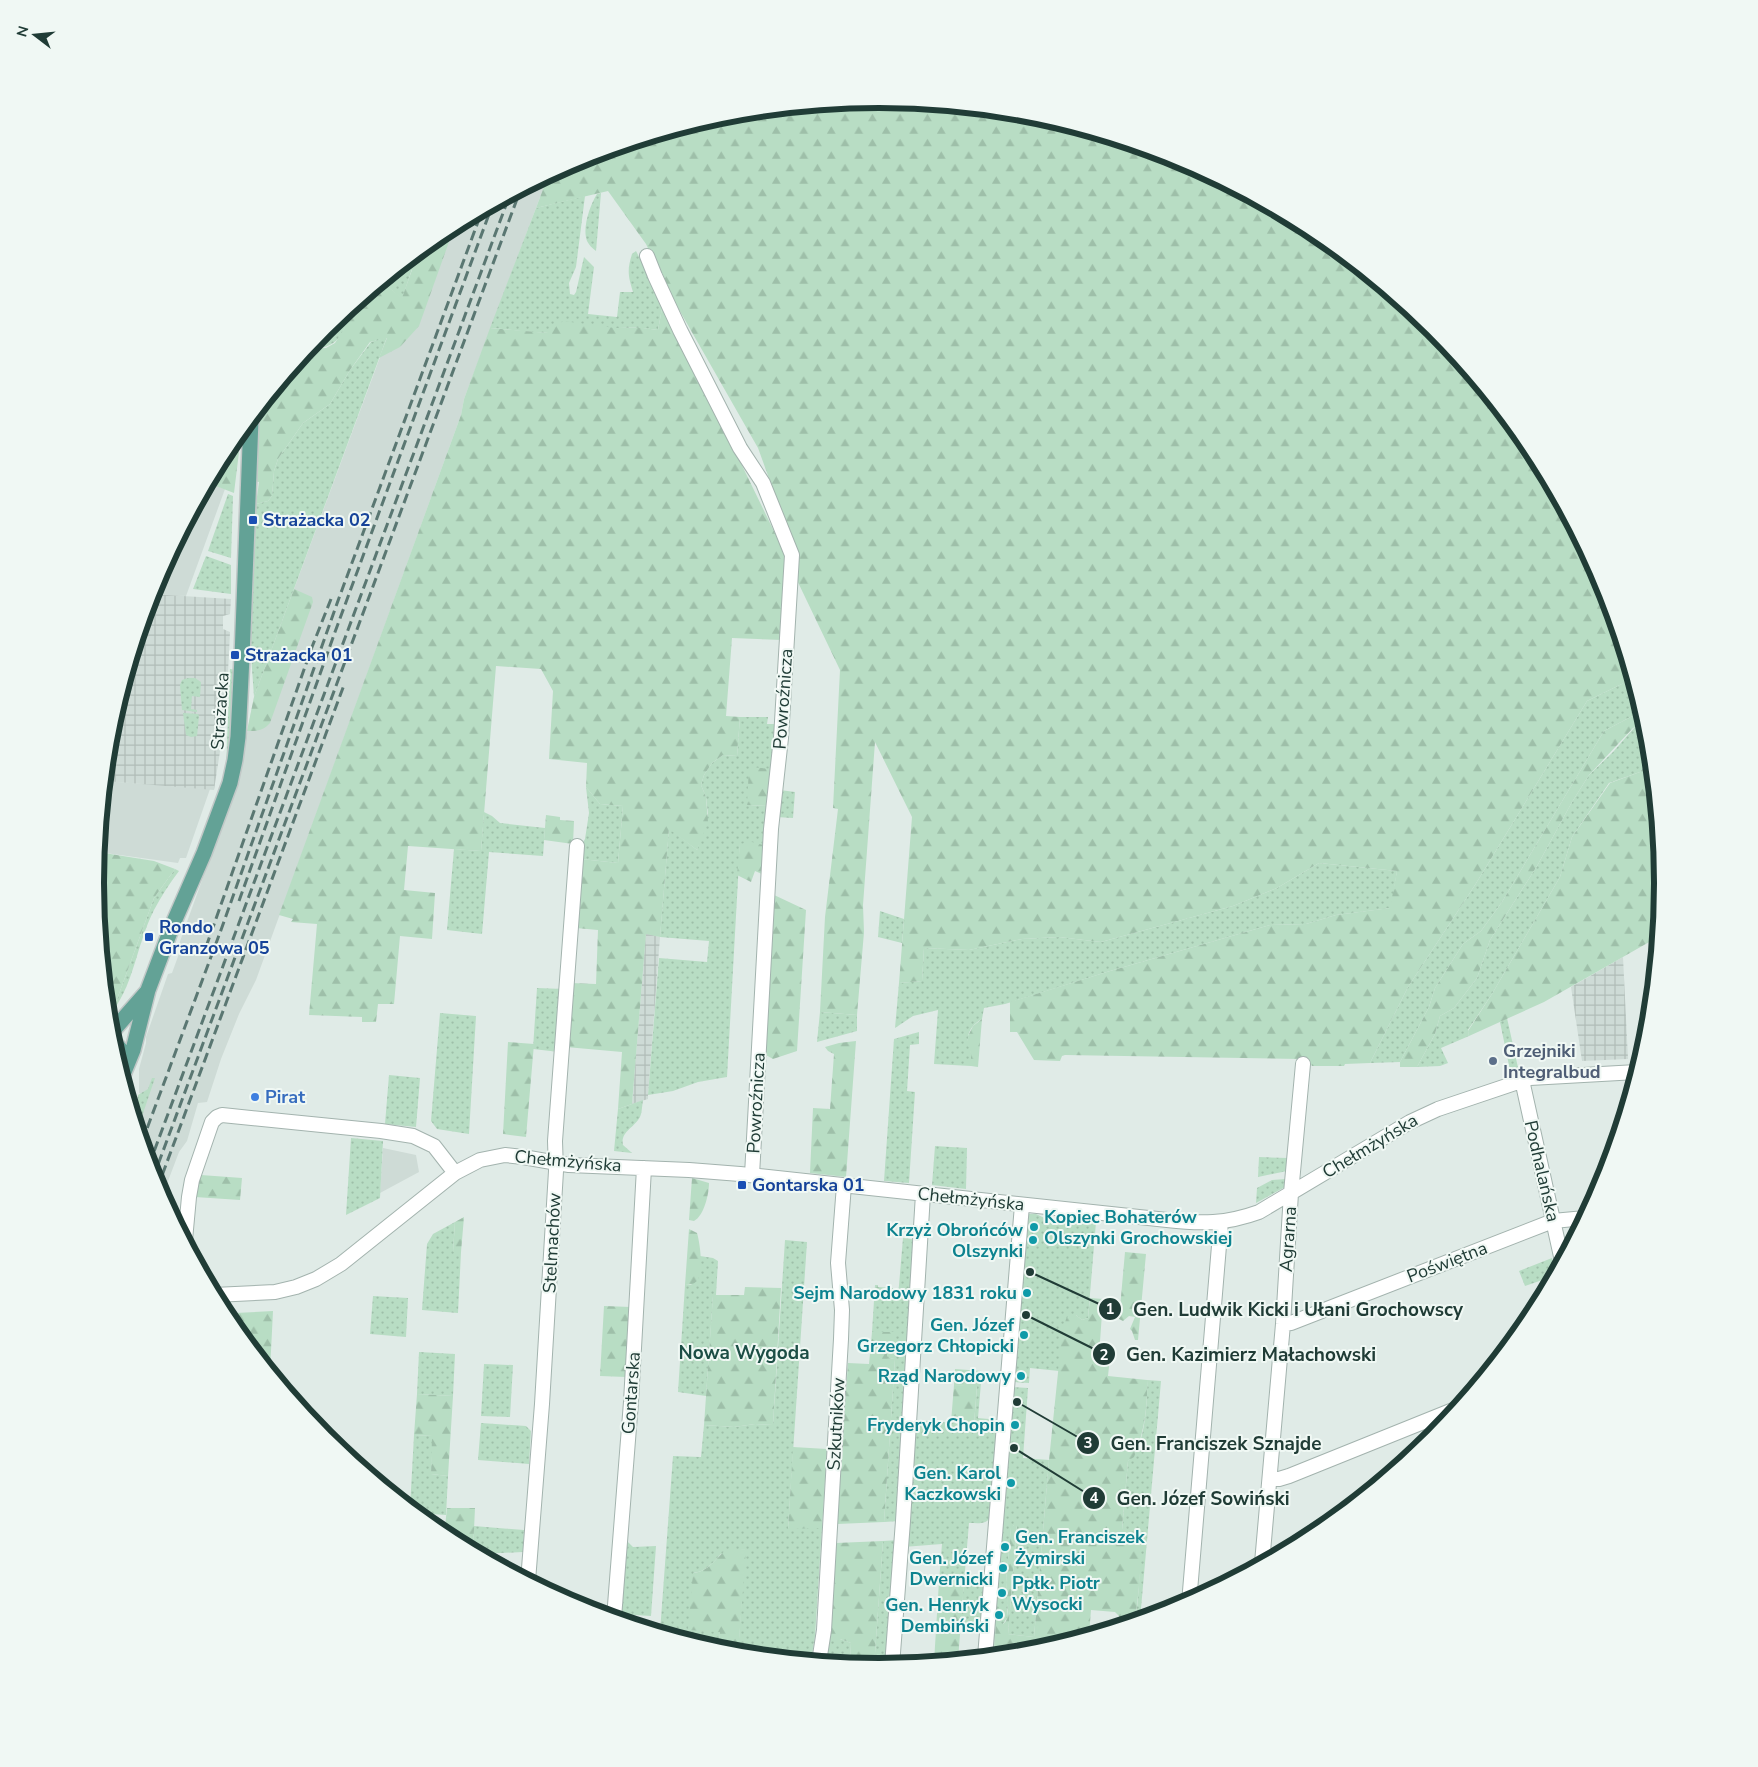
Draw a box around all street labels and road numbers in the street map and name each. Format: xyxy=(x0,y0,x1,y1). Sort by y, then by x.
street label: Powroźnicza xyxy=(768,648,798,750)
street label: Strażacka xyxy=(205,671,235,751)
street label: Powroźnicza xyxy=(741,1052,771,1154)
street label: Chełmżyńska xyxy=(1318,1108,1422,1184)
street label: Podhalańska xyxy=(1519,1118,1565,1224)
street label: Chełmżyńska xyxy=(513,1144,623,1178)
street label: Chełmżyńska xyxy=(916,1181,1026,1217)
street label: Stelmachów xyxy=(537,1192,567,1294)
street label: Agrarna xyxy=(1274,1205,1302,1273)
street label: Poświętna xyxy=(1403,1236,1491,1288)
street label: Gontarska xyxy=(616,1351,646,1435)
street label: Szkutników xyxy=(822,1377,850,1471)

